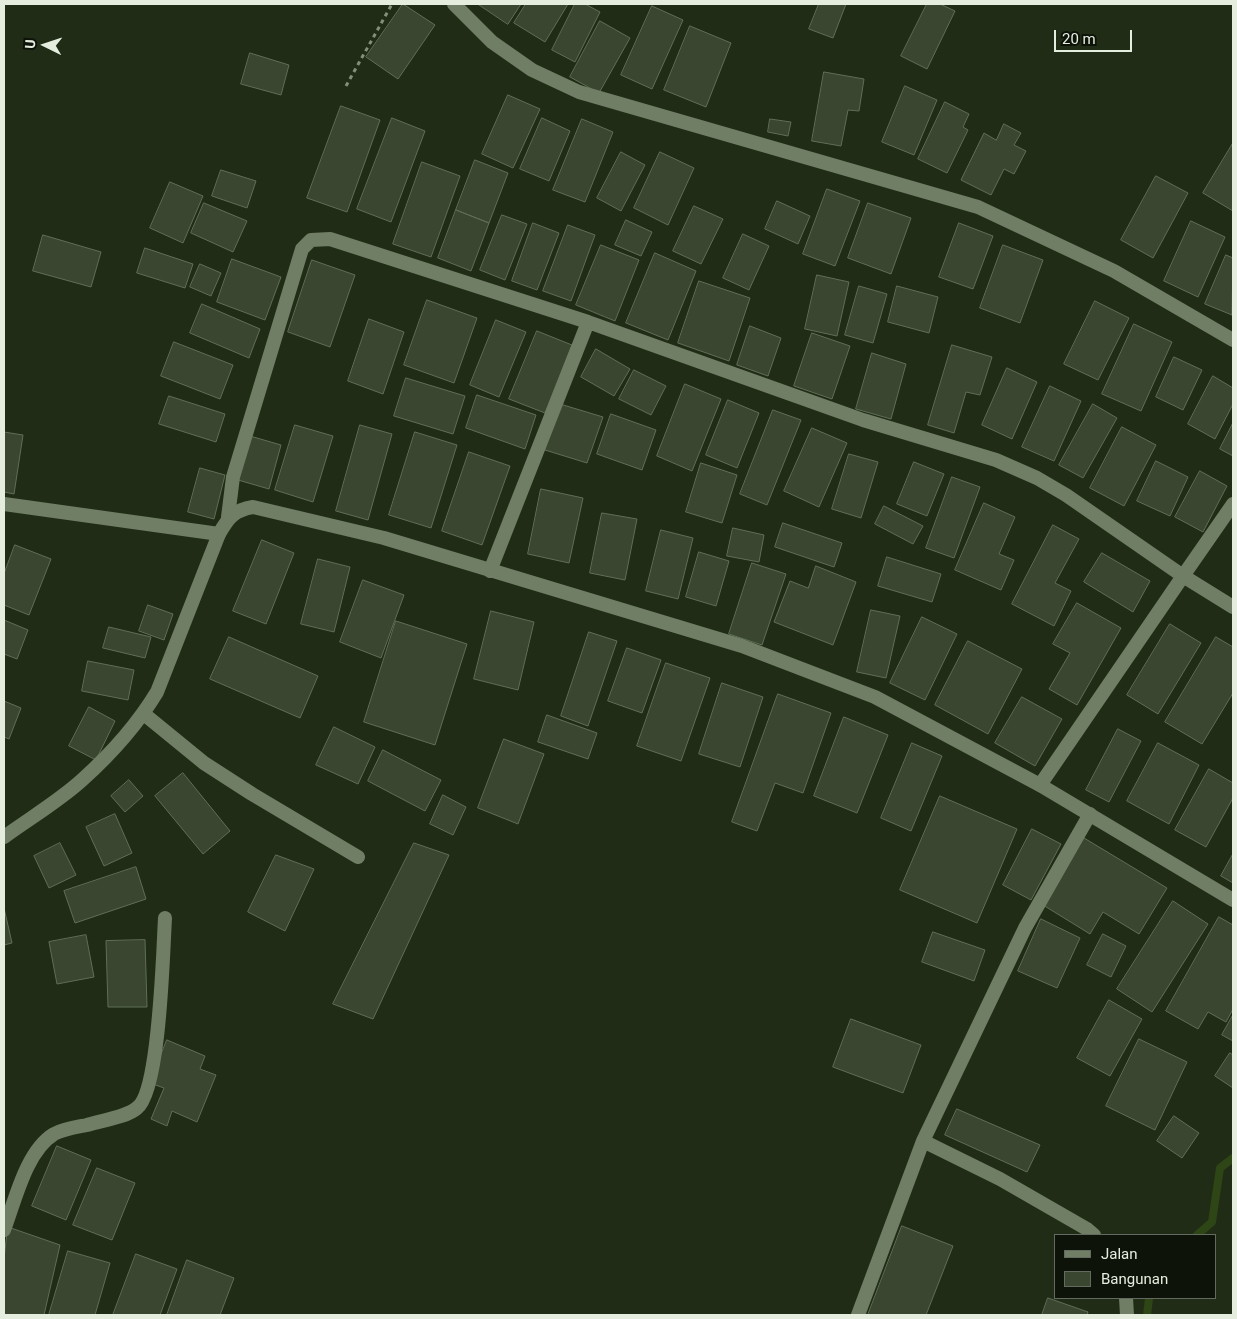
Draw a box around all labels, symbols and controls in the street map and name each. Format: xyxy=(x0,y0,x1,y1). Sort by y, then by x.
north arrow xyxy=(20,20,70,70)
scale bar xyxy=(1057,20,1134,52)
text: 20 m xyxy=(1062,30,1096,48)
text: U xyxy=(22,39,38,49)
legend xyxy=(1054,1234,1217,1299)
text: Jalan xyxy=(1101,1245,1138,1263)
text: Bangunan xyxy=(1101,1270,1168,1288)

